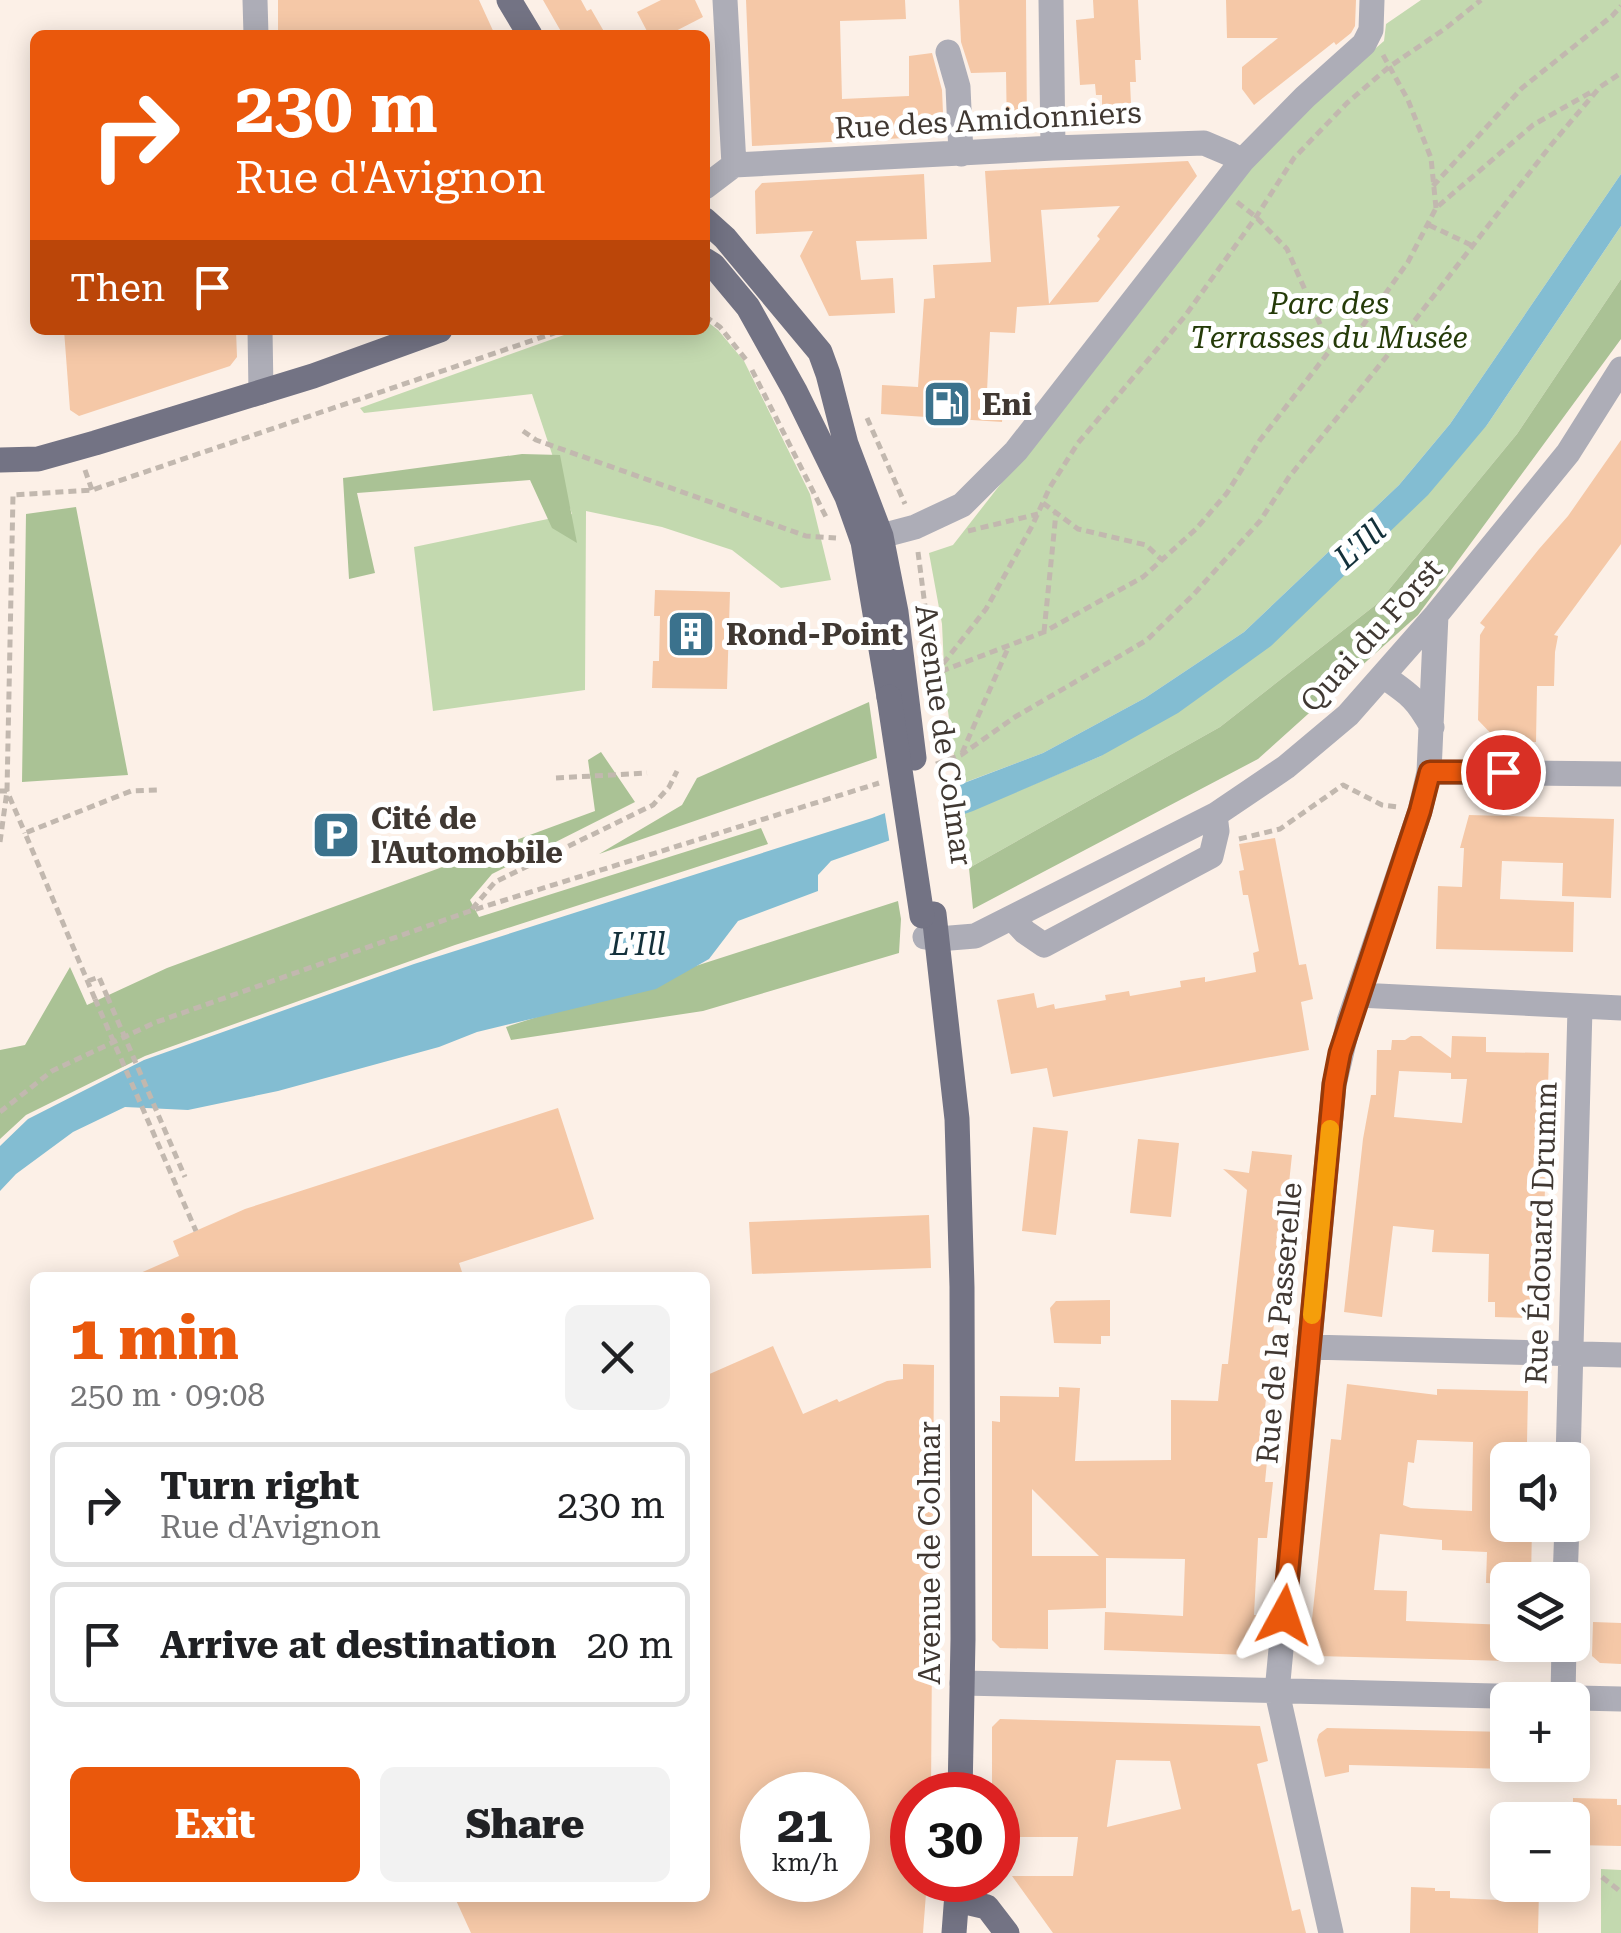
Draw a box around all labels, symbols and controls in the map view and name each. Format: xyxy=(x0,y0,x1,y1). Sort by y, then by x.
text: 230 m xyxy=(235,67,438,149)
icon: right xyxy=(70,70,200,200)
street label: Rue des Amidonniers xyxy=(834,94,1142,146)
text: Rue d'Avignon xyxy=(235,151,545,204)
icon: arrive xyxy=(185,260,240,315)
text: Then xyxy=(70,266,165,310)
park label: Parc des Terrasses du Musée xyxy=(1190,286,1468,355)
fuel station icon: Eni xyxy=(921,378,973,430)
place label: Eni xyxy=(982,387,1032,422)
water label: L'Ill xyxy=(1326,511,1394,577)
street label: Quai du Forst xyxy=(1293,551,1449,719)
street label: Avenue de Colmar xyxy=(908,602,980,868)
building icon: Rond-Point xyxy=(665,608,717,660)
place label: Rond-Point xyxy=(726,617,903,652)
pin xyxy=(1461,730,1546,815)
icon: arrive xyxy=(1476,745,1531,800)
place label: Cité de l'Automobile xyxy=(371,801,563,870)
parking icon: Cité de l'Automobile xyxy=(310,809,362,861)
water label: L'Ill xyxy=(609,925,666,963)
street label: Rue Édouard Drumm xyxy=(1517,1081,1564,1385)
street label: Rue de la Passerelle xyxy=(1249,1181,1309,1465)
text: 1 min xyxy=(70,1303,239,1374)
button: close xyxy=(565,1305,670,1410)
text: 250 m · 09:08 xyxy=(70,1376,265,1414)
street label: Avenue de Colmar xyxy=(912,1421,947,1685)
map controls xyxy=(1490,1442,1590,1902)
button: sound xyxy=(1490,1442,1590,1542)
text: Turn right xyxy=(160,1464,359,1508)
icon: right xyxy=(75,1477,130,1532)
text: 230 m xyxy=(557,1483,665,1527)
text: Rue d'Avignon xyxy=(160,1508,381,1546)
button: layers xyxy=(1490,1562,1590,1662)
position arrow xyxy=(1232,1563,1336,1667)
icon: arrive xyxy=(75,1617,130,1672)
text: Arrive at destination xyxy=(160,1623,556,1667)
text: 20 m xyxy=(586,1623,673,1667)
button: + xyxy=(1490,1682,1590,1782)
button: Exit xyxy=(70,1767,360,1882)
button: Share xyxy=(380,1767,670,1882)
speed limit sign: 30 xyxy=(890,1772,1020,1902)
text: 21 xyxy=(777,1796,833,1854)
button: − xyxy=(1490,1802,1590,1902)
text: km/h xyxy=(772,1848,838,1877)

